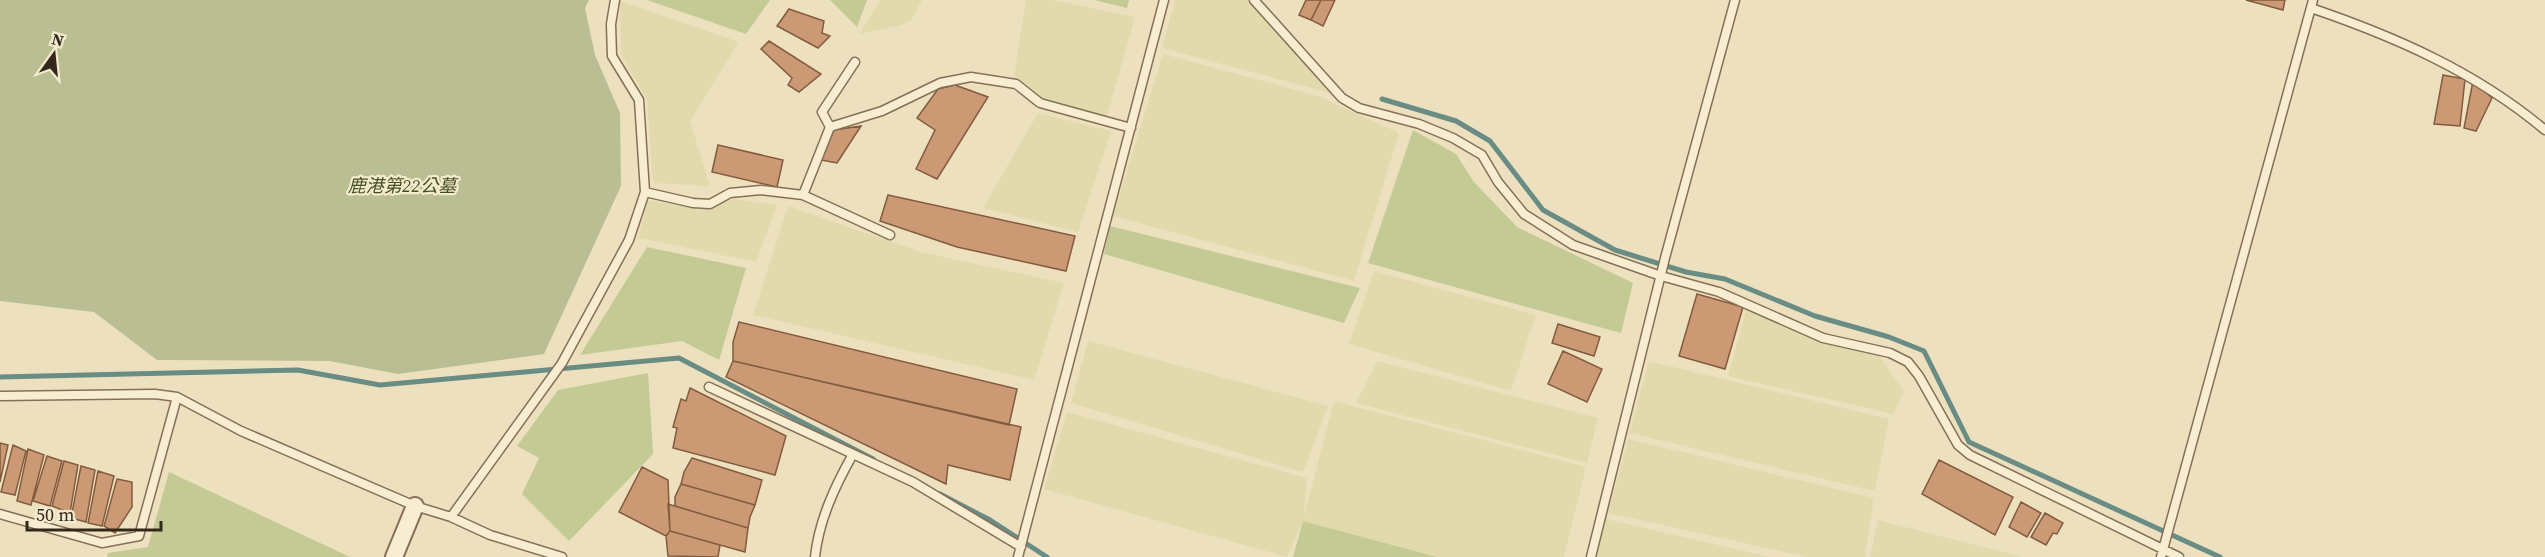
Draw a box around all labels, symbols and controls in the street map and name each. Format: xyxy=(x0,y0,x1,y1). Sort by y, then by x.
north arrow xyxy=(24,24,84,84)
text: N xyxy=(49,27,67,52)
park label: 鹿港第22公墓 xyxy=(348,173,459,198)
scale bar xyxy=(27,494,160,532)
text: 50 m xyxy=(36,502,74,527)

